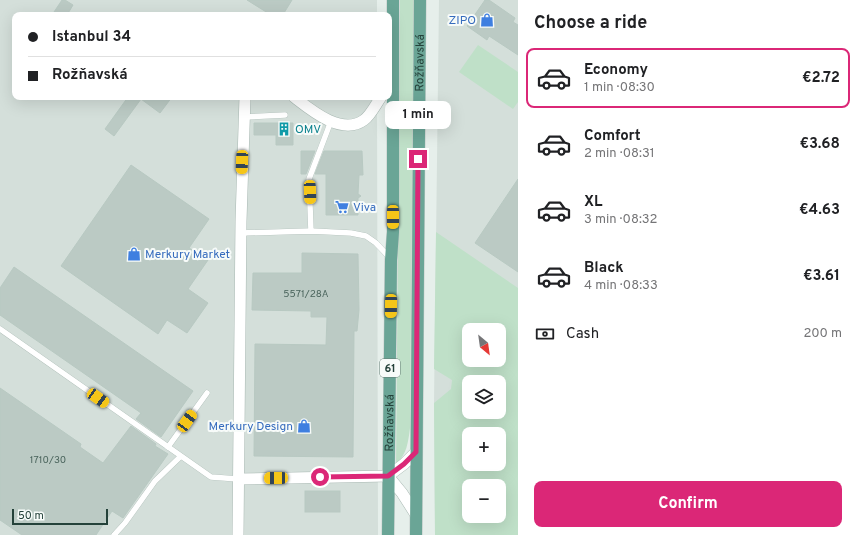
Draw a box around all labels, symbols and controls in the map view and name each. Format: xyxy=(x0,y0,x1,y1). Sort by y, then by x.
shop icon: ZIPO xyxy=(479,12,495,28)
text: Choose a ride xyxy=(534,12,647,35)
place label: ZIPO xyxy=(449,13,476,29)
text: Istanbul 34 xyxy=(52,28,131,47)
street label: Rožňavská xyxy=(412,34,429,92)
icon: car xyxy=(536,60,572,96)
text: Economy xyxy=(584,61,648,80)
text: Rožňavská xyxy=(52,66,128,85)
text: €2.72 xyxy=(802,69,840,88)
text: 1 min · 08:30 xyxy=(584,80,655,96)
callout: 1 min xyxy=(385,101,451,129)
text: 1 min xyxy=(402,107,434,123)
building icon: OMV xyxy=(276,121,292,137)
place label: OMV xyxy=(295,122,321,138)
icon: car xyxy=(536,126,572,162)
text: Comfort xyxy=(584,127,641,146)
text: €3.68 xyxy=(800,135,840,154)
text: 2 min · 08:31 xyxy=(584,146,655,162)
car xyxy=(236,150,248,174)
route end xyxy=(409,150,427,168)
car xyxy=(304,180,316,204)
icon: car xyxy=(536,192,572,228)
text: XL xyxy=(584,193,602,212)
supermarket icon: Viva xyxy=(334,199,350,215)
place label: Viva xyxy=(353,200,376,216)
text: €4.63 xyxy=(799,201,840,220)
car xyxy=(387,205,399,229)
text: 3 min · 08:32 xyxy=(584,212,657,228)
shop icon: Merkury Market xyxy=(126,246,142,262)
place label: Merkury Market xyxy=(145,247,230,263)
icon: car xyxy=(536,258,572,294)
text: Black xyxy=(584,259,624,278)
text: €3.61 xyxy=(803,267,840,286)
text: 4 min · 08:33 xyxy=(584,278,658,294)
house number: 5571/28A xyxy=(283,288,329,301)
car xyxy=(385,294,397,318)
north arrow xyxy=(462,323,506,367)
map controls xyxy=(462,323,506,523)
icon: cash xyxy=(534,323,556,345)
text: Cash xyxy=(566,325,599,344)
text: 200 m xyxy=(803,326,842,342)
road number: 61 xyxy=(380,359,400,377)
button: layers xyxy=(462,375,506,419)
car xyxy=(85,386,111,410)
street label: Rožňavská xyxy=(382,394,399,452)
car xyxy=(175,408,199,434)
shop icon: Merkury Design xyxy=(296,418,312,434)
place label: Merkury Design xyxy=(208,419,293,435)
button: + xyxy=(462,427,506,471)
house number: 1710/30 xyxy=(30,454,66,467)
route start xyxy=(311,468,329,486)
car xyxy=(264,472,288,484)
button: − xyxy=(462,479,506,523)
button: Confirm xyxy=(534,481,842,527)
scale bar xyxy=(12,507,108,526)
text: 50 m xyxy=(18,509,44,523)

